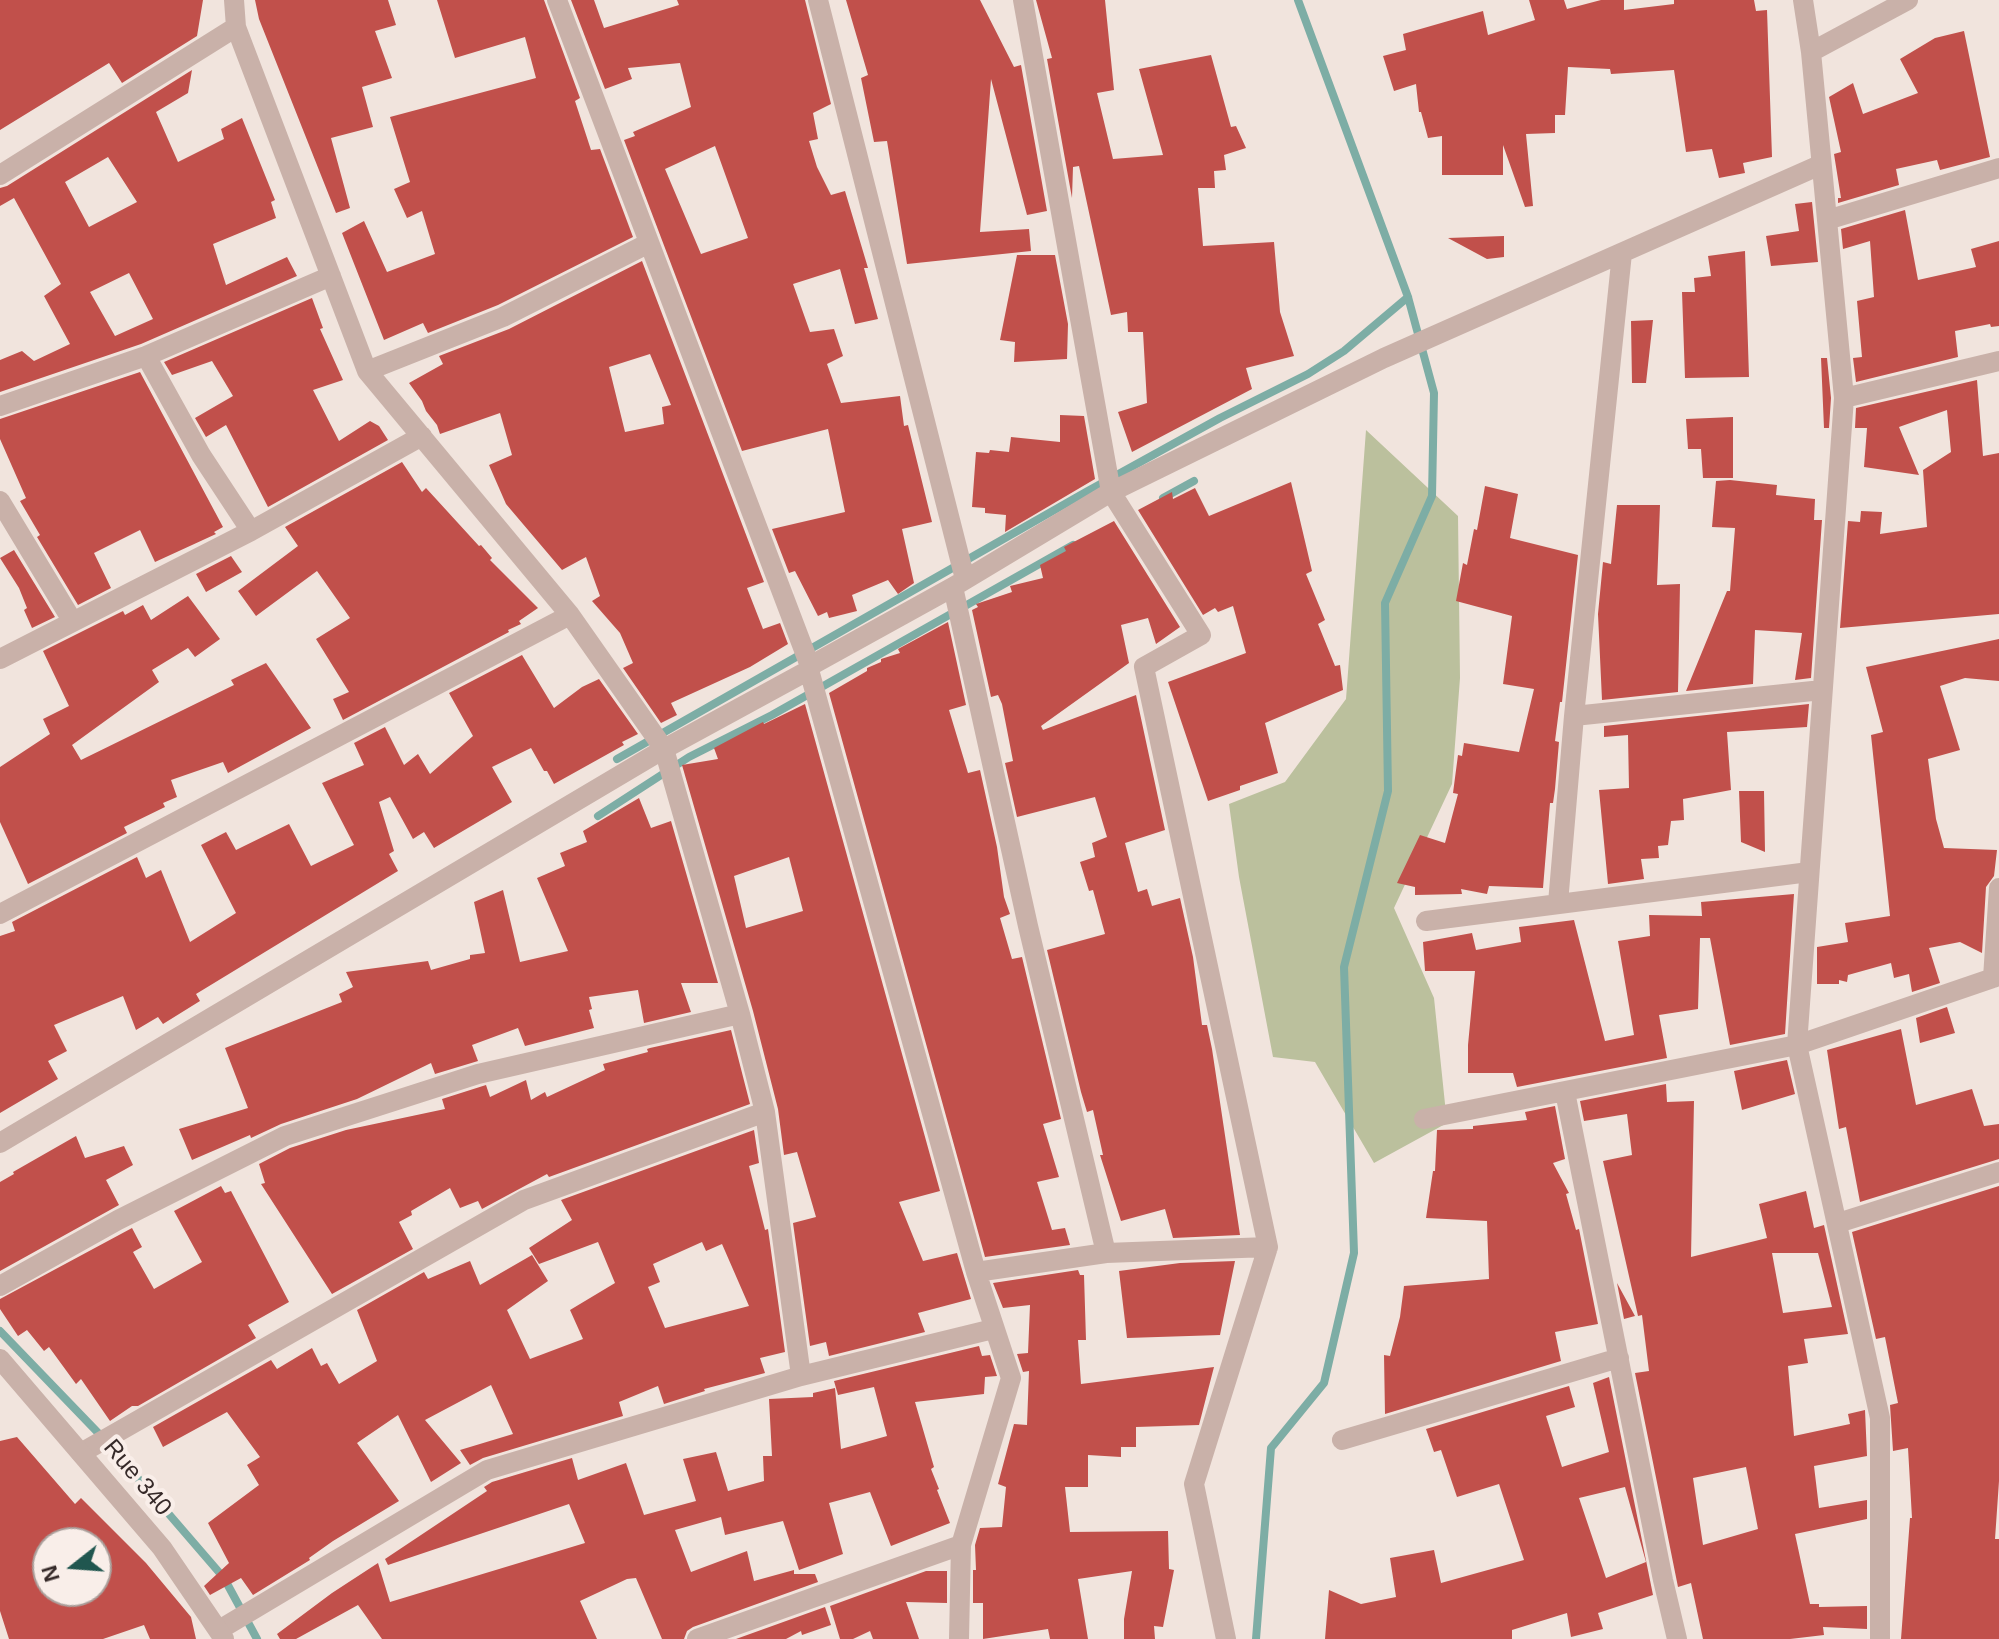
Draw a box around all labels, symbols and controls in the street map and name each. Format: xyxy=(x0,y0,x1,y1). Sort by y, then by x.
street label: Rue 340 xyxy=(97,1434,177,1522)
north arrow xyxy=(32,1527,112,1607)
text: N xyxy=(36,1562,65,1585)

